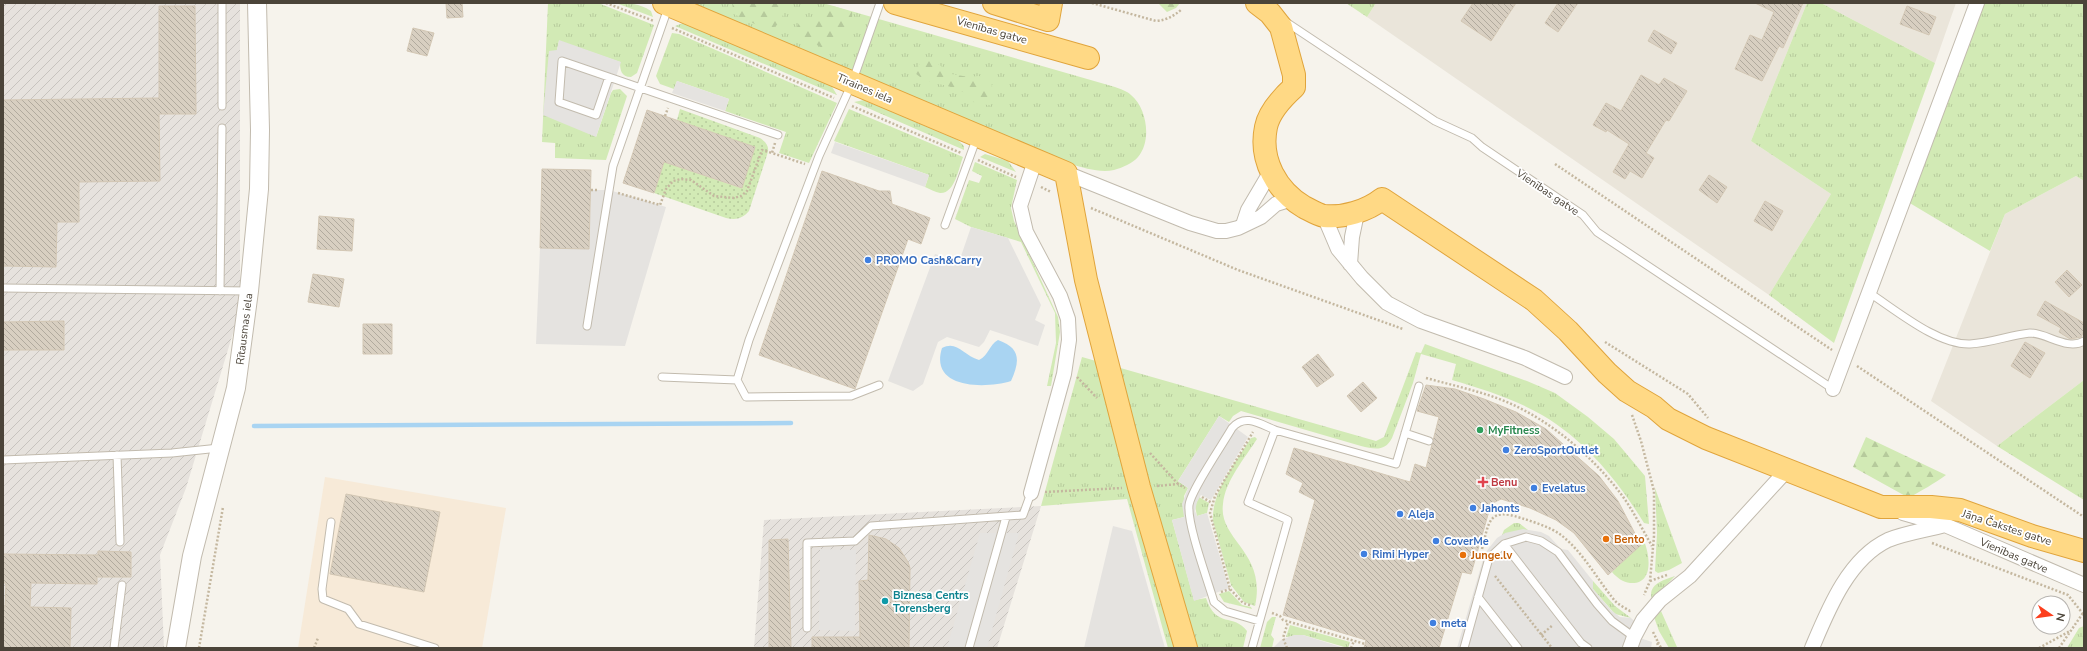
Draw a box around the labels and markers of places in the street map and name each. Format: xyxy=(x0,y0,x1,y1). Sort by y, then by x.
place label: PROMO Cash&Carry xyxy=(876,253,982,268)
marker: PROMO Cash&Carry xyxy=(863,255,873,265)
place label: MyFitness xyxy=(1488,423,1540,438)
marker: MyFitness xyxy=(1475,425,1485,435)
place label: ZeroSportOutlet xyxy=(1514,443,1599,458)
marker: ZeroSportOutlet xyxy=(1501,445,1511,455)
place label: Benu xyxy=(1491,475,1517,490)
marker: Benu xyxy=(1478,477,1488,487)
place label: Evelatus xyxy=(1542,481,1586,496)
marker: Evelatus xyxy=(1529,483,1539,493)
place label: Jahonts xyxy=(1480,501,1520,516)
marker: Jahonts xyxy=(1468,503,1478,513)
place label: Aleja xyxy=(1408,507,1434,522)
marker: Aleja xyxy=(1395,509,1405,519)
place label: Bento xyxy=(1614,532,1644,547)
place label: CoverMe xyxy=(1444,534,1489,549)
marker: Bento xyxy=(1601,534,1611,544)
marker: CoverMe xyxy=(1431,536,1441,546)
place label: Rimi Hyper xyxy=(1372,547,1430,562)
place label: Junge.lv xyxy=(1470,548,1512,563)
marker: Rimi Hyper xyxy=(1359,549,1369,559)
marker: Junge.lv xyxy=(1458,550,1468,560)
place label: Biznesa Centrs Torensberg xyxy=(893,588,969,616)
marker: Biznesa Centrs Torensberg xyxy=(880,596,890,606)
place label: meta xyxy=(1441,616,1467,631)
marker: meta xyxy=(1428,618,1438,628)

